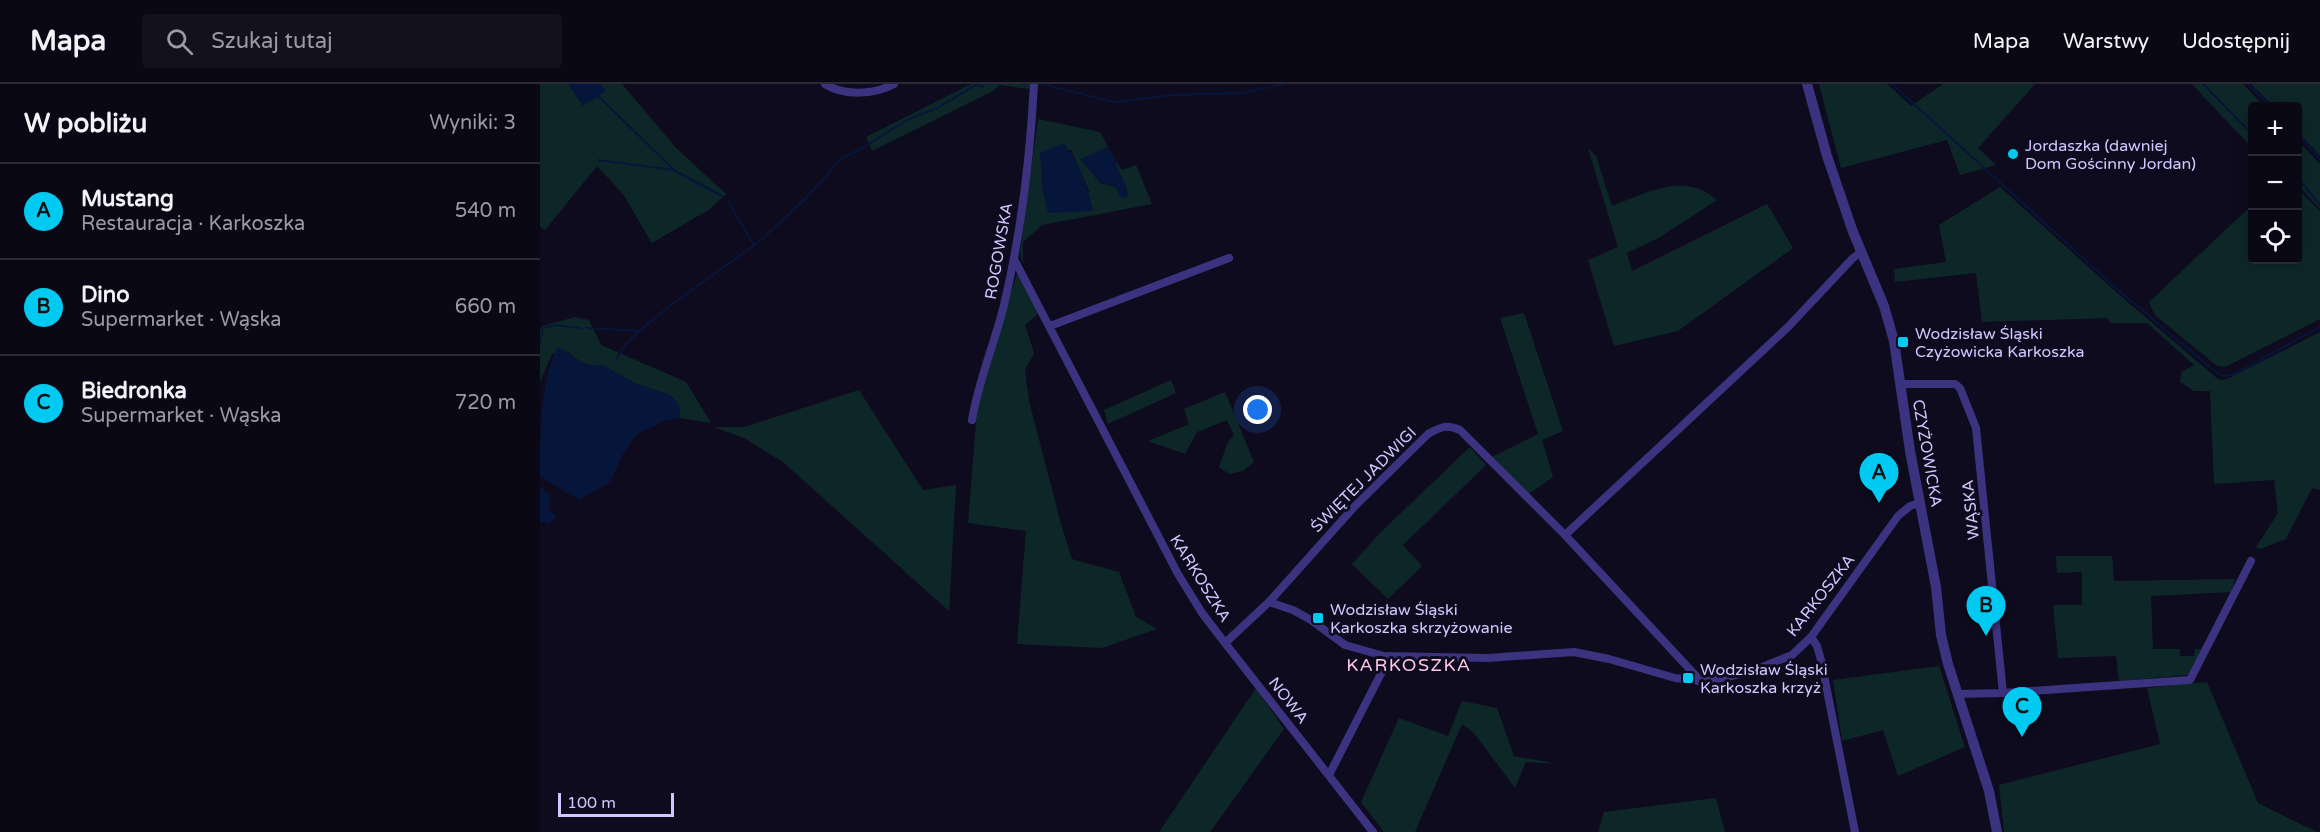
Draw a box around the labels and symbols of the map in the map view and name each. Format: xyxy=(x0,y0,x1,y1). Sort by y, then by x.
place label: Jordaszka (dawniej Dom Gościnny Jordan) xyxy=(2025,136,2196,174)
marker: Jordaszka (dawniej Dom Gościnny Jordan) xyxy=(2006,147,2020,161)
street label: ROGOWSKA xyxy=(981,201,1017,301)
place label: Wodzisław Śląski Czyżowicka Karkoszka xyxy=(1915,324,2085,362)
marker: Wodzisław Śląski Czyżowicka Karkoszka xyxy=(1896,335,1910,349)
your location xyxy=(1243,395,1272,424)
street label: CZYŻOWICKA xyxy=(1908,398,1946,509)
street label: ŚWIĘTEJ JADWIGI xyxy=(1307,423,1421,537)
pin: A xyxy=(1860,454,1898,503)
street label: WĄSKA xyxy=(1958,479,1984,541)
street label: KARKOSZKA xyxy=(1165,531,1235,626)
street label: KARKOSZKA xyxy=(1782,550,1859,641)
pin: B xyxy=(1966,586,2006,636)
place label: Wodzisław Śląski Karkoszka skrzyżowanie xyxy=(1330,600,1513,638)
marker: Wodzisław Śląski Karkoszka skrzyżowanie xyxy=(1311,611,1325,625)
district label: KARKOSZKA xyxy=(1346,654,1472,676)
place label: Wodzisław Śląski Karkoszka krzyż xyxy=(1700,660,1828,698)
marker: Wodzisław Śląski Karkoszka krzyż xyxy=(1681,671,1695,685)
street label: NOWA xyxy=(1264,673,1313,728)
pin: C xyxy=(2002,688,2042,737)
scale bar xyxy=(558,790,674,818)

